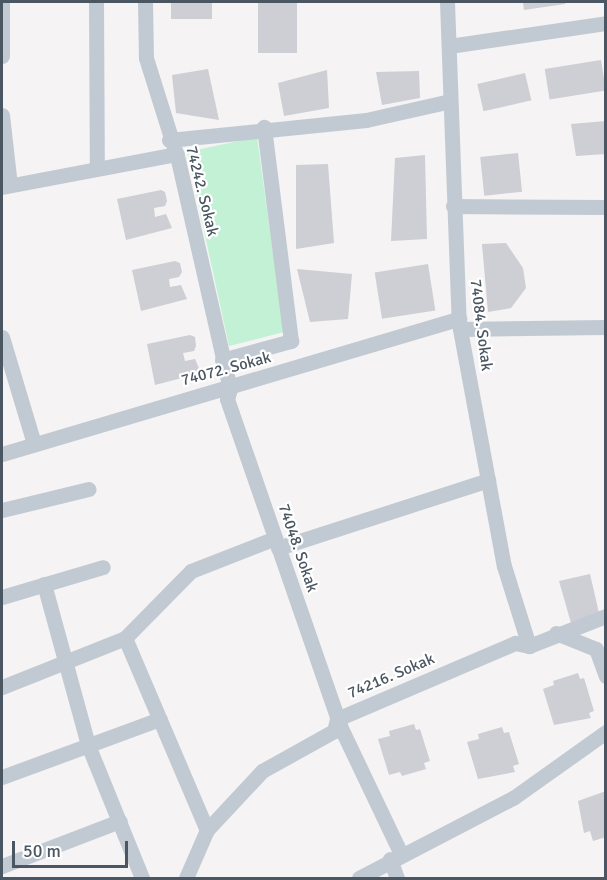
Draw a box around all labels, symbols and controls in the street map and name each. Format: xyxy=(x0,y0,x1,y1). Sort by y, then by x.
street label: 74242. Sokak xyxy=(182,144,222,238)
street label: 74084. Sokak xyxy=(466,278,496,372)
street label: 74072. Sokak xyxy=(179,348,273,390)
street label: 74048. Sokak xyxy=(274,501,322,595)
street label: 74216. Sokak xyxy=(345,649,437,703)
scale bar xyxy=(15,829,130,867)
text: 50 m xyxy=(23,840,61,862)

